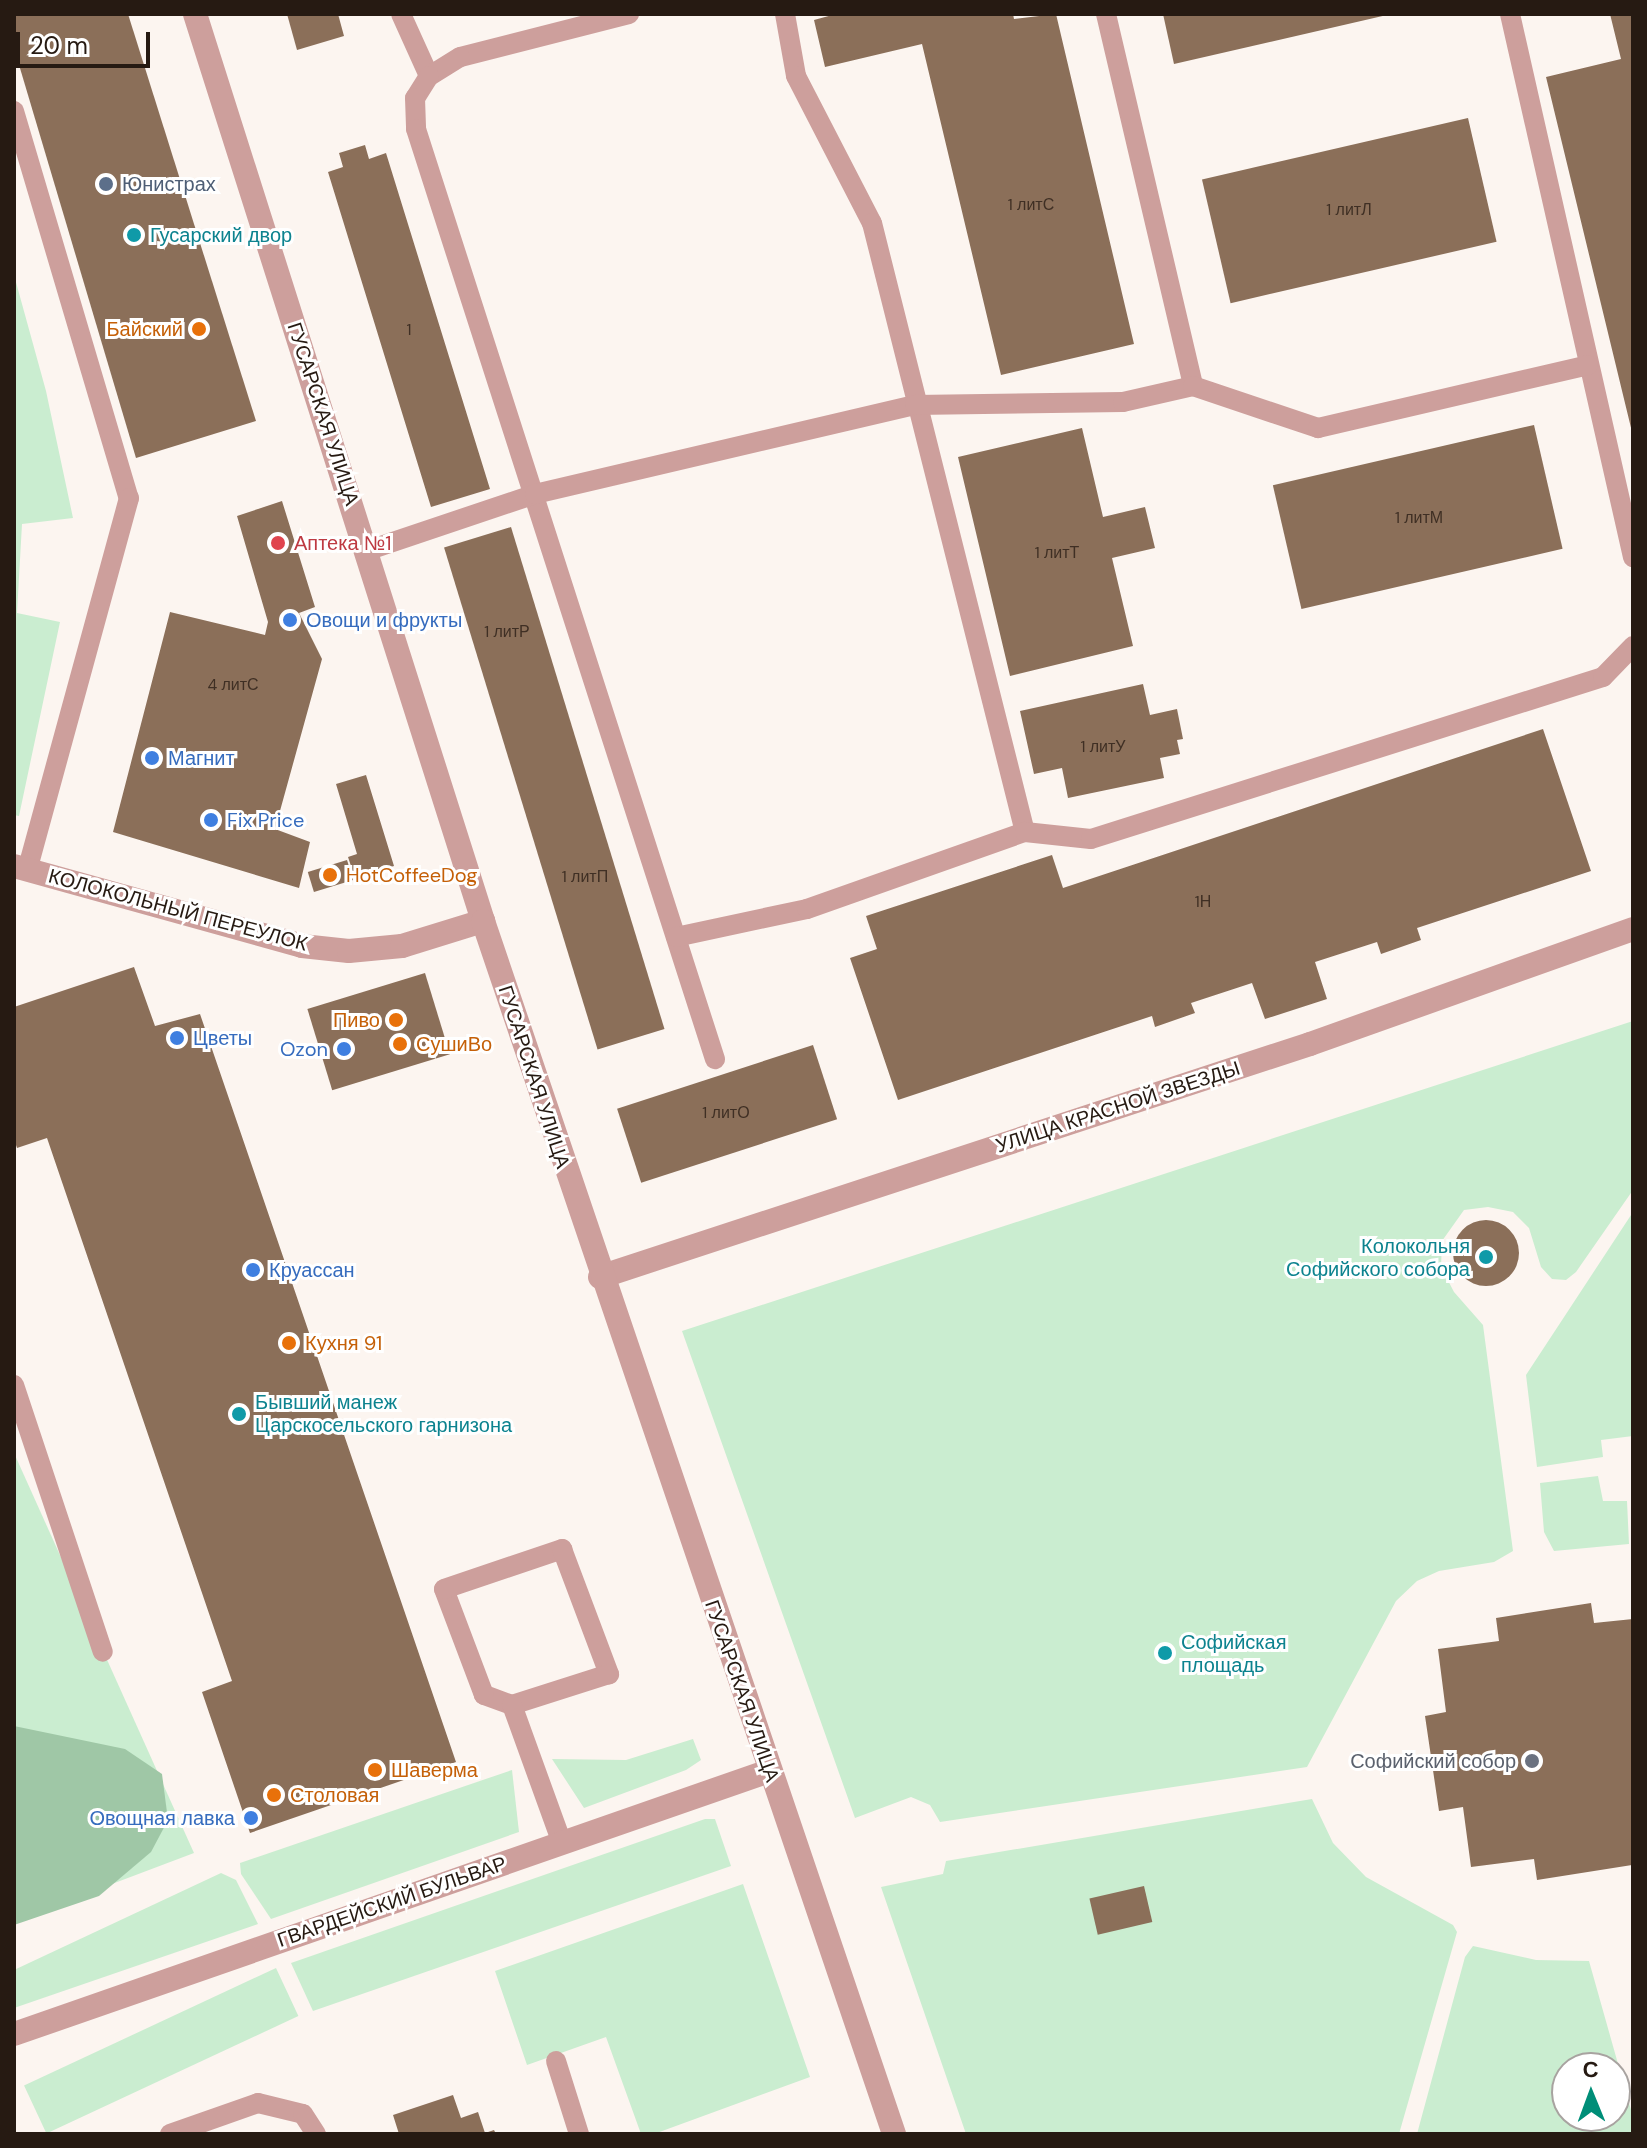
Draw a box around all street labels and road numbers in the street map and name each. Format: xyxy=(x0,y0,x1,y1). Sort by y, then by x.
street label: ГУСАРСКАЯ УЛИЦА xyxy=(282,320,364,508)
street label: КОЛОКОЛЬНЫЙ ПЕРЕУЛОК xyxy=(46,864,310,956)
street label: ГУСАРСКАЯ УЛИЦА xyxy=(493,983,575,1171)
street label: УЛИЦА КРАСНОЙ ЗВЕЗДЫ xyxy=(993,1056,1243,1158)
street label: ГУСАРСКАЯ УЛИЦА xyxy=(700,1597,784,1785)
street label: ГВАРДЕЙСКИЙ БУЛЬВАР xyxy=(274,1851,510,1953)

